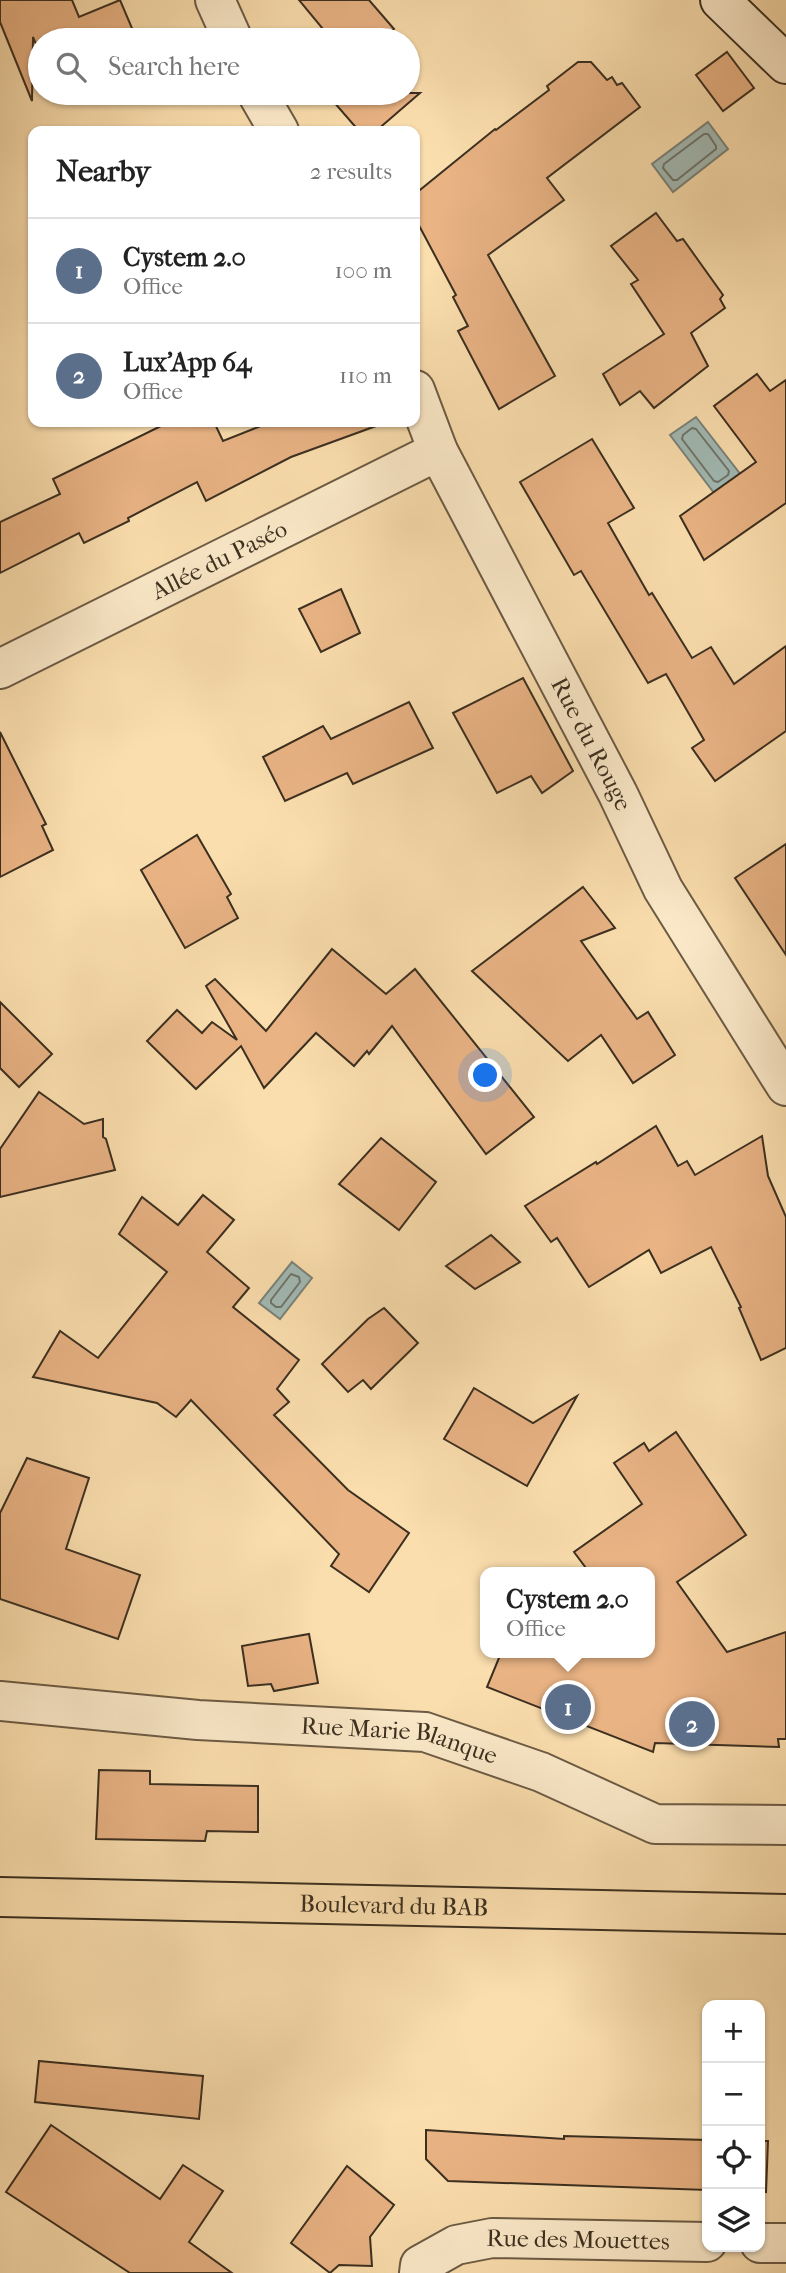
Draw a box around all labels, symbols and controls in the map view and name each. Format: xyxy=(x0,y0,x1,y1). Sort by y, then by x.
search box xyxy=(28,28,420,105)
icon: search xyxy=(52,48,90,86)
text: Search here xyxy=(108,51,240,82)
text: Nearby xyxy=(56,154,151,189)
text: 2 results xyxy=(310,158,392,185)
text: Cystem 2.0 xyxy=(123,242,246,273)
text: 1 xyxy=(75,257,83,284)
text: 100 m xyxy=(334,257,392,284)
text: Office xyxy=(123,273,183,300)
text: Lux'App 64 xyxy=(123,347,251,378)
text: 2 xyxy=(73,362,85,389)
text: 110 m xyxy=(339,362,392,389)
text: Office xyxy=(123,378,183,405)
street label: Allée du Paséo xyxy=(146,514,292,606)
street label: Rue du Rouge xyxy=(545,672,638,815)
your location xyxy=(468,1058,502,1092)
popup xyxy=(480,1567,655,1658)
text: Cystem 2.0 xyxy=(506,1584,629,1615)
text: Office xyxy=(506,1615,566,1642)
pin: 1 xyxy=(545,1681,591,1733)
pin: 2 xyxy=(669,1698,715,1750)
street label: Rue Marie Blanque xyxy=(300,1711,501,1770)
street label: Boulevard du BAB xyxy=(299,1889,489,1922)
map controls xyxy=(702,2000,765,2252)
button: + xyxy=(702,2000,765,2063)
button: − xyxy=(702,2063,765,2126)
button: locate xyxy=(702,2126,765,2189)
button: layers xyxy=(702,2189,765,2252)
street label: Rue des Mouettes xyxy=(486,2224,670,2255)

